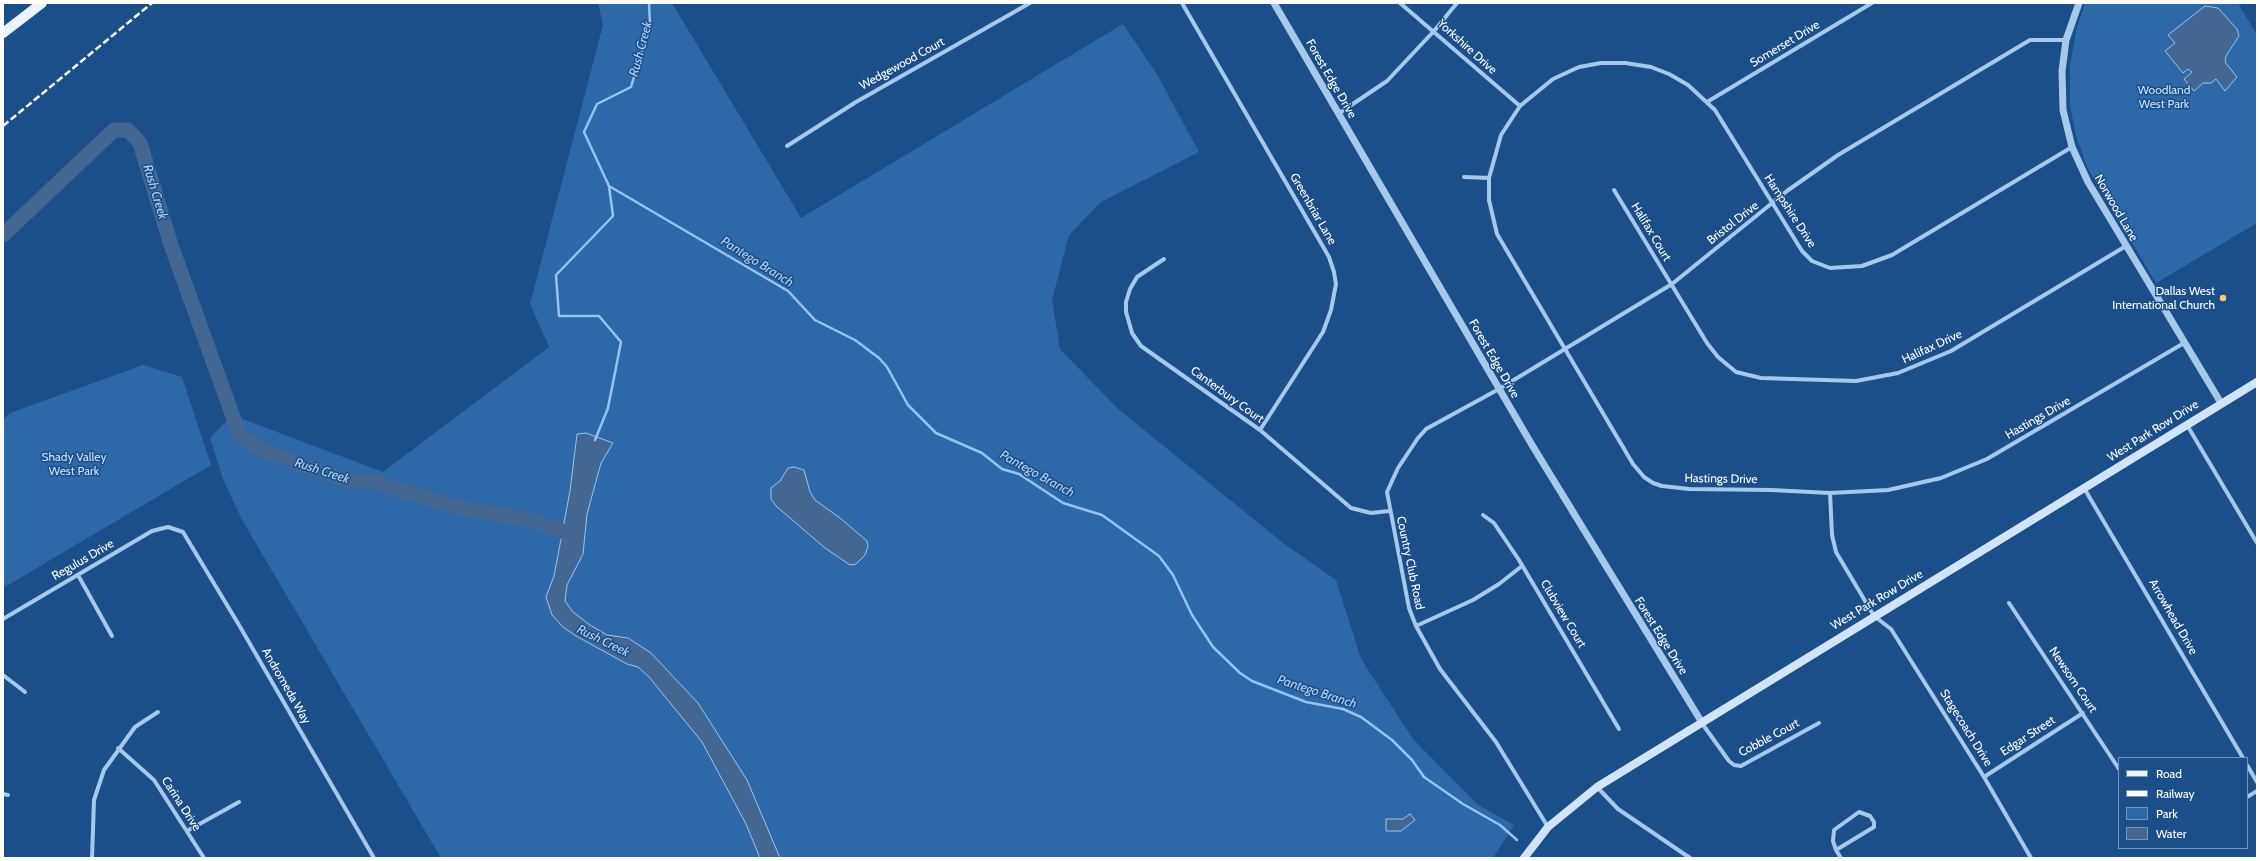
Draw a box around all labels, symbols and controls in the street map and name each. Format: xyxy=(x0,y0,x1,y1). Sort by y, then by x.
street label: Yorkshire Drive xyxy=(1434,17,1500,77)
street label: Somerset Drive xyxy=(1748,18,1822,70)
water label: Rush Creek xyxy=(626,20,656,78)
street label: Wedgewood Court xyxy=(857,35,947,93)
street label: Forest Edge Drive xyxy=(1303,37,1359,121)
park label: Woodland West Park xyxy=(2138,83,2190,111)
water label: Rush Creek xyxy=(139,163,171,221)
street label: Greenbriar Lane xyxy=(1287,171,1339,247)
street label: Hampshire Drive xyxy=(1761,172,1819,250)
street label: Norwood Lane xyxy=(2091,172,2141,244)
street label: Bristol Drive xyxy=(1704,198,1762,248)
street label: Halifax Court xyxy=(1628,200,1674,264)
water label: Pantego Branch xyxy=(718,234,796,290)
place label: Dallas West International Church xyxy=(2112,284,2215,312)
marker: Dallas West International Church xyxy=(2218,293,2228,303)
street label: Forest Edge Drive xyxy=(1466,317,1522,401)
street label: Halifax Drive xyxy=(1900,327,1964,367)
street label: Canterbury Court xyxy=(1188,364,1266,426)
street label: Hastings Drive xyxy=(2003,394,2073,442)
street label: West Park Row Drive xyxy=(2105,397,2201,465)
water label: Pantego Branch xyxy=(997,447,1077,501)
park label: Shady Valley West Park xyxy=(42,450,106,478)
water label: Rush Creek xyxy=(293,455,351,487)
street label: Hastings Drive xyxy=(1684,471,1758,487)
street label: Country Club Road xyxy=(1393,515,1427,611)
street label: Regulus Drive xyxy=(49,536,117,584)
street label: West Park Row Drive xyxy=(1828,567,1926,633)
street label: Clubview Court xyxy=(1537,577,1589,651)
street label: Arrowhead Drive xyxy=(2146,577,2200,657)
street label: Forest Edge Drive xyxy=(1631,595,1691,677)
water label: Rush Creek xyxy=(574,622,632,660)
street label: Andromeda Way xyxy=(258,645,314,727)
street label: Newsom Court xyxy=(2046,645,2100,715)
water label: Pantego Branch xyxy=(1275,672,1359,712)
street label: Stagecoach Drive xyxy=(1937,687,1995,769)
street label: Edgar Street xyxy=(1998,713,2058,759)
street label: Cobble Court xyxy=(1736,716,1802,760)
legend xyxy=(2118,757,2248,849)
text: Road xyxy=(2156,766,2182,781)
street label: Carina Drive xyxy=(158,774,204,834)
text: Railway xyxy=(2156,786,2194,801)
text: Park xyxy=(2156,806,2178,821)
text: Water xyxy=(2156,826,2186,841)

